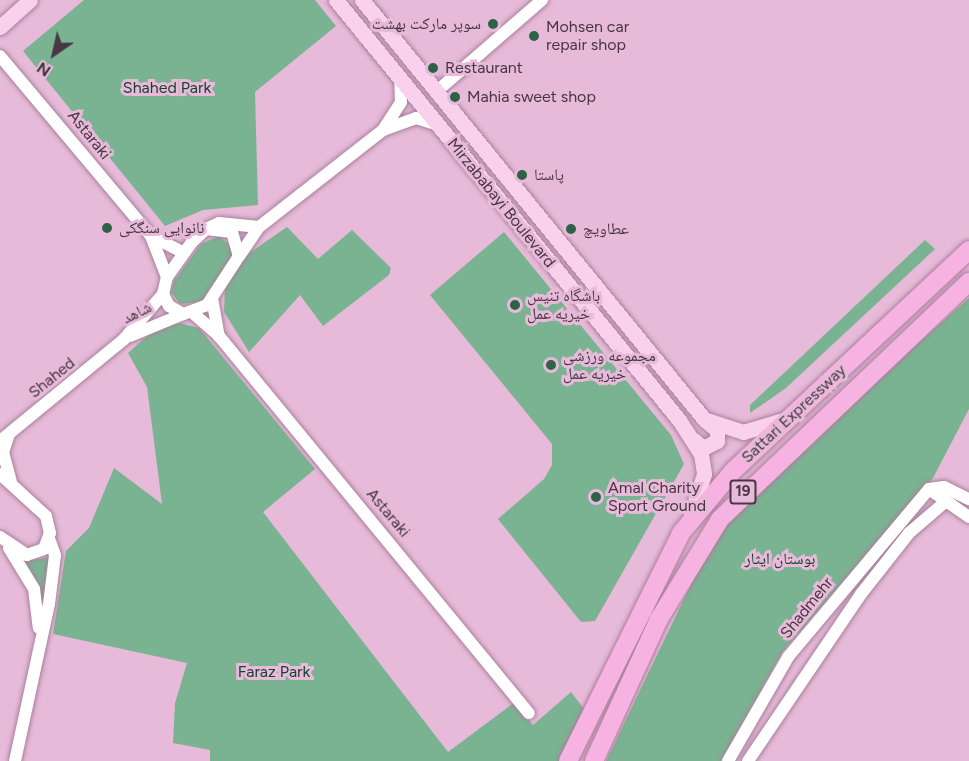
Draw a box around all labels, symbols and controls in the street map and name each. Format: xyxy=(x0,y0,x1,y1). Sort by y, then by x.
place label: سوپر مارکت بهشت xyxy=(372,14,481,34)
marker: سوپر مارکت بهشت xyxy=(486,17,500,31)
place label: Mohsen car repair shop xyxy=(546,17,629,55)
north arrow xyxy=(24,24,84,84)
marker: Mohsen car repair shop xyxy=(527,29,541,43)
text: N xyxy=(33,58,54,81)
place label: Restaurant xyxy=(445,58,523,78)
marker: Restaurant xyxy=(426,61,440,75)
park label: Shahed Park xyxy=(123,78,211,98)
place label: Mahia sweet shop xyxy=(467,87,596,107)
marker: Mahia sweet shop xyxy=(448,90,462,104)
street label: Astaraki xyxy=(63,107,115,163)
street label: Mirzababayi Boulevard xyxy=(443,134,559,272)
place label: پاستا xyxy=(534,165,564,185)
marker: پاستا xyxy=(515,168,529,182)
place label: نانوایی سنگکی xyxy=(119,218,204,238)
place label: عطاویچ xyxy=(583,219,629,239)
marker: نانوایی سنگکی xyxy=(100,221,114,235)
marker: عطاویچ xyxy=(564,222,578,236)
place label: باشگاه تنیس خیریه عمل xyxy=(527,286,600,324)
street label: شاهد xyxy=(119,298,155,328)
marker: باشگاه تنیس خیریه عمل xyxy=(508,298,522,312)
place label: مجموعه ورزشی خیریه عمل xyxy=(563,346,656,384)
street label: Shahed xyxy=(25,354,79,402)
marker: مجموعه ورزشی خیریه عمل xyxy=(544,358,558,372)
street label: Sattari Expressway xyxy=(738,361,850,467)
place label: Amal Charity Sport Ground xyxy=(608,478,706,516)
road number: 19 xyxy=(728,480,758,504)
street label: Astaraki xyxy=(362,485,414,541)
marker: Amal Charity Sport Ground xyxy=(589,490,603,504)
park label: بوستان ایثار xyxy=(745,549,815,569)
street label: Shadmehr xyxy=(777,574,837,642)
park label: Faraz Park xyxy=(238,662,310,682)

